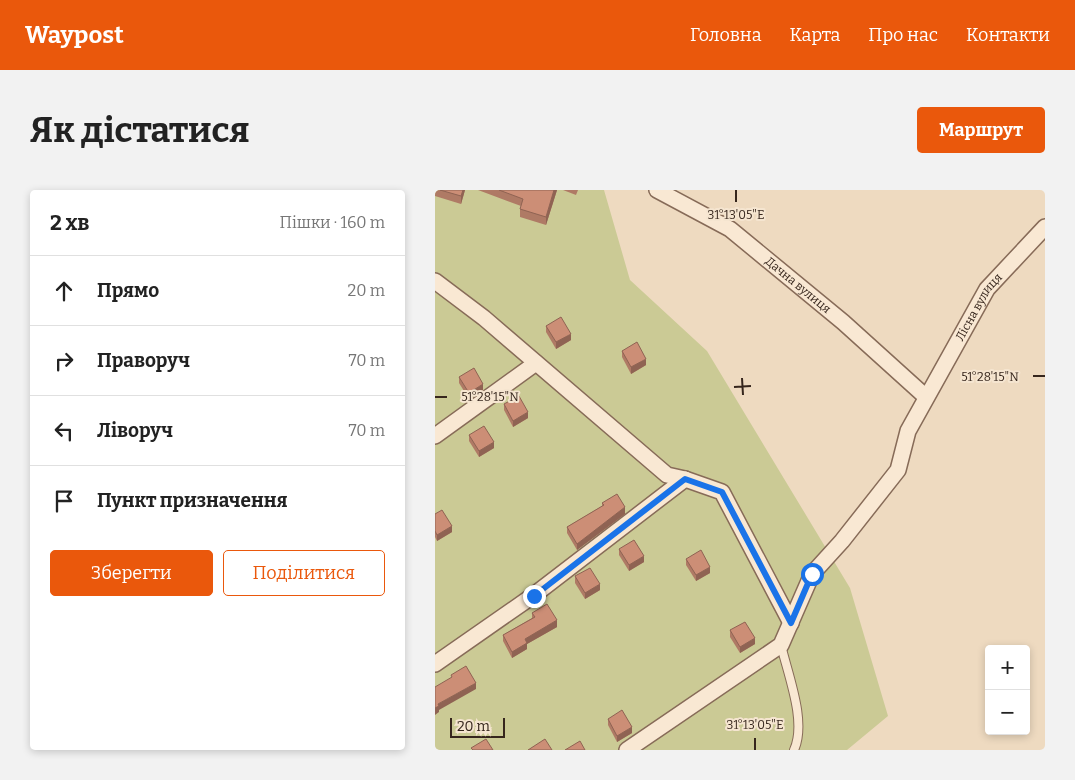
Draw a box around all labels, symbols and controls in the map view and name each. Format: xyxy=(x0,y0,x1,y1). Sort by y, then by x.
text: Waypost xyxy=(25,21,124,49)
text: Головна xyxy=(690,24,762,46)
text: Карта xyxy=(790,24,840,46)
text: Про нас xyxy=(868,24,938,46)
text: Контакти xyxy=(966,24,1050,46)
button: Маршрут xyxy=(917,107,1045,153)
text: Як дістатися xyxy=(30,109,250,151)
text: 31°13'05"E xyxy=(708,208,764,222)
text: 2 хв xyxy=(50,210,89,236)
text: Пішки · 160 m xyxy=(280,213,385,232)
street label: Дачна вулиця xyxy=(763,254,834,316)
street label: Лісна вулиця xyxy=(953,270,1005,343)
icon: ahead xyxy=(50,277,78,305)
text: Прямо xyxy=(97,279,159,302)
text: 20 m xyxy=(348,281,385,300)
icon: right xyxy=(50,347,78,375)
text: Праворуч xyxy=(97,349,190,372)
text: 70 m xyxy=(349,351,385,370)
text: 51°28'15"N xyxy=(961,370,1019,384)
text: 51°28'15"N xyxy=(461,390,519,404)
icon: left xyxy=(50,417,78,445)
text: Ліворуч xyxy=(97,419,173,442)
text: 70 m xyxy=(349,421,385,440)
icon: arrive xyxy=(50,487,78,515)
text: Пункт призначення xyxy=(97,489,288,512)
button: Зберегти xyxy=(50,550,213,596)
button: Поділитися xyxy=(223,550,385,596)
route start xyxy=(801,563,824,586)
route end xyxy=(523,585,546,608)
map controls xyxy=(985,645,1030,735)
button: + xyxy=(985,645,1030,690)
button: − xyxy=(985,690,1030,735)
scale bar xyxy=(450,715,505,738)
text: 20 m xyxy=(457,718,490,735)
text: 31°13'05"E xyxy=(727,718,783,732)

